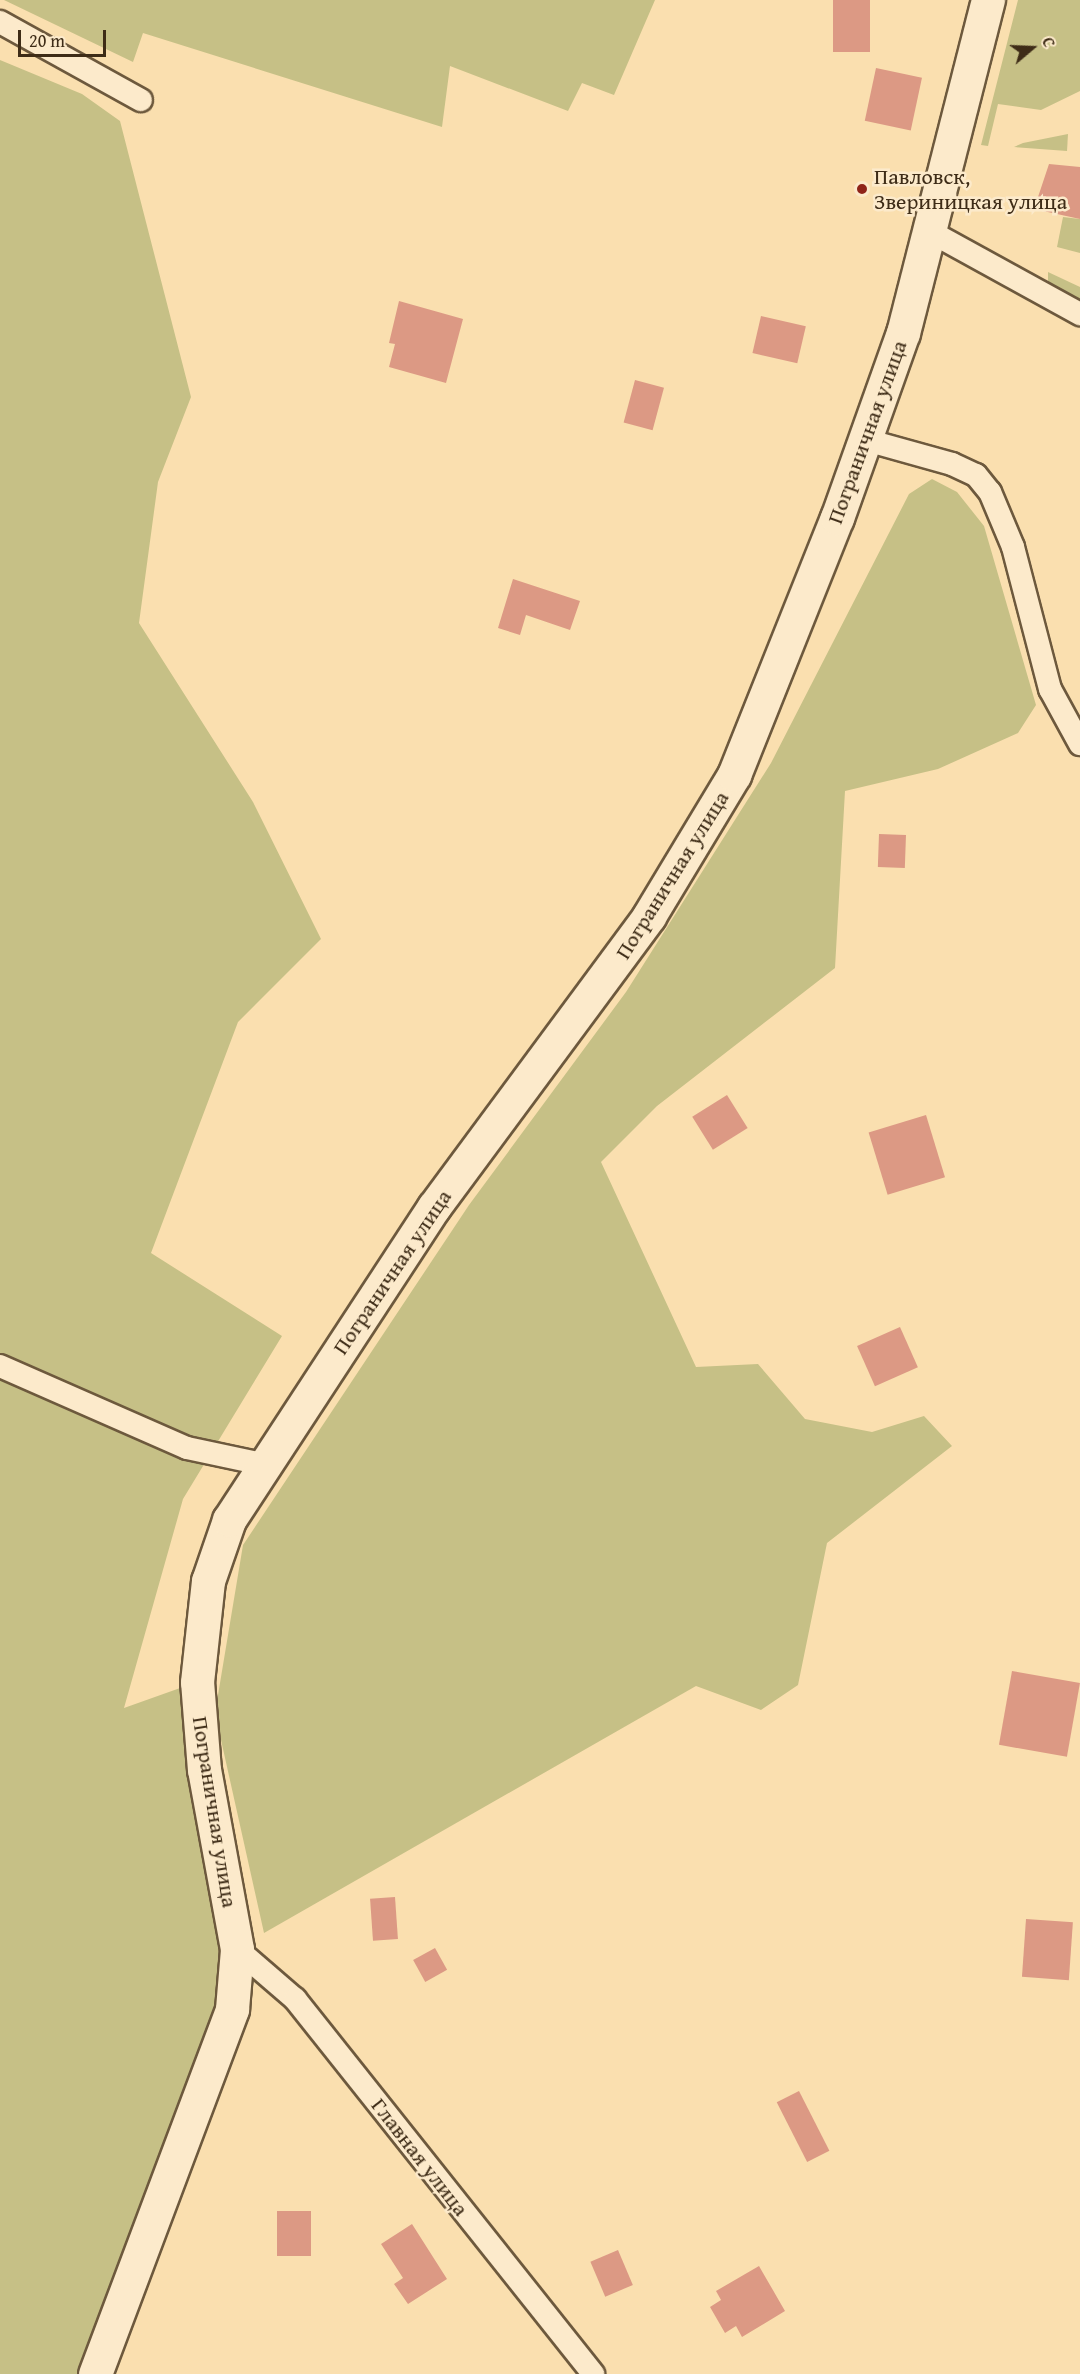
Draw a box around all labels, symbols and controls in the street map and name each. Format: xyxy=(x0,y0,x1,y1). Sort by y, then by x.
scale bar xyxy=(21,18,110,56)
north arrow xyxy=(1002,18,1062,78)
text: 20 m xyxy=(29,27,65,54)
text: С xyxy=(1036,34,1062,50)
place label: Павловск, Звериницкая улица xyxy=(874,163,1067,214)
marker: Павловск, Звериницкая улица xyxy=(855,182,869,196)
street label: Пограничная улица xyxy=(822,337,912,527)
street label: Пограничная улица xyxy=(610,786,734,964)
street label: Пограничная улица xyxy=(327,1185,457,1359)
street label: Пограничная улица xyxy=(187,1714,243,1910)
street label: Главная улица xyxy=(366,2093,474,2221)

